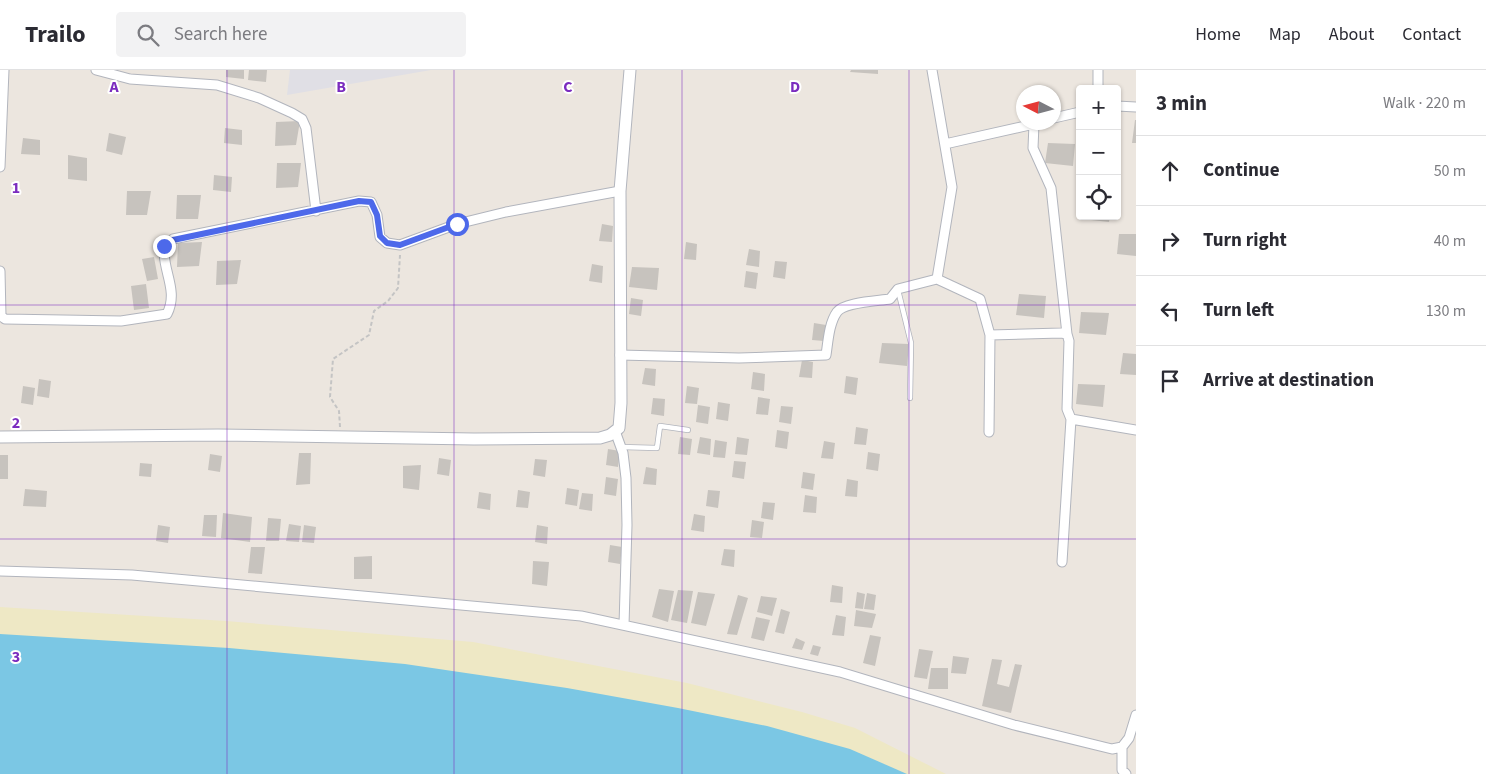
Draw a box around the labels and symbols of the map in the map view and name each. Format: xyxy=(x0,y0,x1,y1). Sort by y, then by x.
text: A xyxy=(108,76,119,98)
text: B xyxy=(336,76,346,98)
text: C xyxy=(563,76,573,98)
text: D xyxy=(790,76,800,98)
north arrow xyxy=(1016,85,1061,130)
text: 1 xyxy=(12,177,20,199)
route start xyxy=(446,213,469,236)
route end xyxy=(153,235,176,258)
text: 2 xyxy=(12,412,20,434)
text: 3 xyxy=(12,646,20,668)

